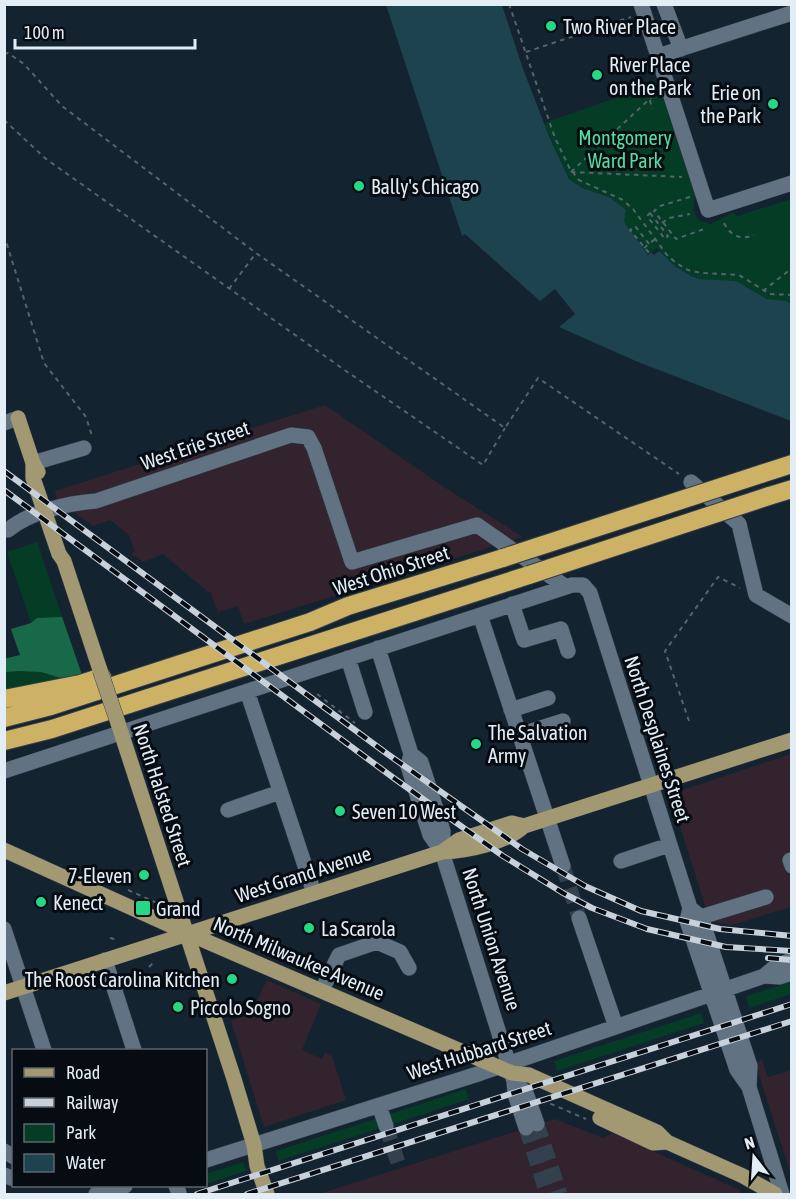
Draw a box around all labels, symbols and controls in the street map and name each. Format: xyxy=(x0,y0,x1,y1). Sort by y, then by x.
scale bar xyxy=(15,12,195,50)
place label: Two River Place xyxy=(563,15,676,38)
marker: Two River Place xyxy=(544,19,558,33)
text: 100 m xyxy=(24,22,65,43)
place label: River Place on the Park xyxy=(609,53,692,99)
marker: River Place on the Park xyxy=(590,68,604,82)
place label: Erie on the Park xyxy=(700,81,761,127)
marker: Erie on the Park xyxy=(766,97,780,111)
park label: Montgomery Ward Park xyxy=(578,126,672,172)
place label: Bally's Chicago xyxy=(371,175,479,198)
marker: Bally's Chicago xyxy=(352,179,366,193)
street label: West Erie Street xyxy=(138,416,253,474)
street label: West Ohio Street xyxy=(330,540,452,600)
street label: North Desplaines Street xyxy=(620,653,696,825)
street label: North Halsted Street xyxy=(129,721,197,870)
place label: The Salvation Army xyxy=(488,721,588,767)
marker: The Salvation Army xyxy=(469,737,483,751)
place label: Seven 10 West xyxy=(352,800,456,823)
marker: Seven 10 West xyxy=(333,804,347,818)
street label: West Grand Avenue xyxy=(232,841,374,907)
place label: 7-Eleven xyxy=(68,864,132,887)
street label: North Union Avenue xyxy=(458,865,526,1013)
marker: 7-Eleven xyxy=(137,868,151,882)
place label: Kenect xyxy=(53,891,104,914)
marker: Kenect xyxy=(34,895,48,909)
place label: Grand xyxy=(156,897,201,920)
marker: Grand xyxy=(134,899,152,917)
street label: North Milwaukee Avenue xyxy=(210,912,388,1004)
place label: La Scarola xyxy=(321,917,396,940)
marker: La Scarola xyxy=(302,921,316,935)
place label: The Roost Carolina Kitchen xyxy=(25,968,220,991)
marker: The Roost Carolina Kitchen xyxy=(225,972,239,986)
place label: Piccolo Sogno xyxy=(190,996,291,1019)
marker: Piccolo Sogno xyxy=(171,1000,185,1014)
street label: West Hubbard Street xyxy=(404,1016,554,1084)
legend xyxy=(12,1049,207,1187)
text: Road xyxy=(66,1062,100,1083)
text: Railway xyxy=(66,1092,118,1113)
text: Park xyxy=(66,1122,96,1143)
north arrow xyxy=(724,1127,784,1187)
text: N xyxy=(742,1133,757,1153)
text: Water xyxy=(66,1152,106,1173)

